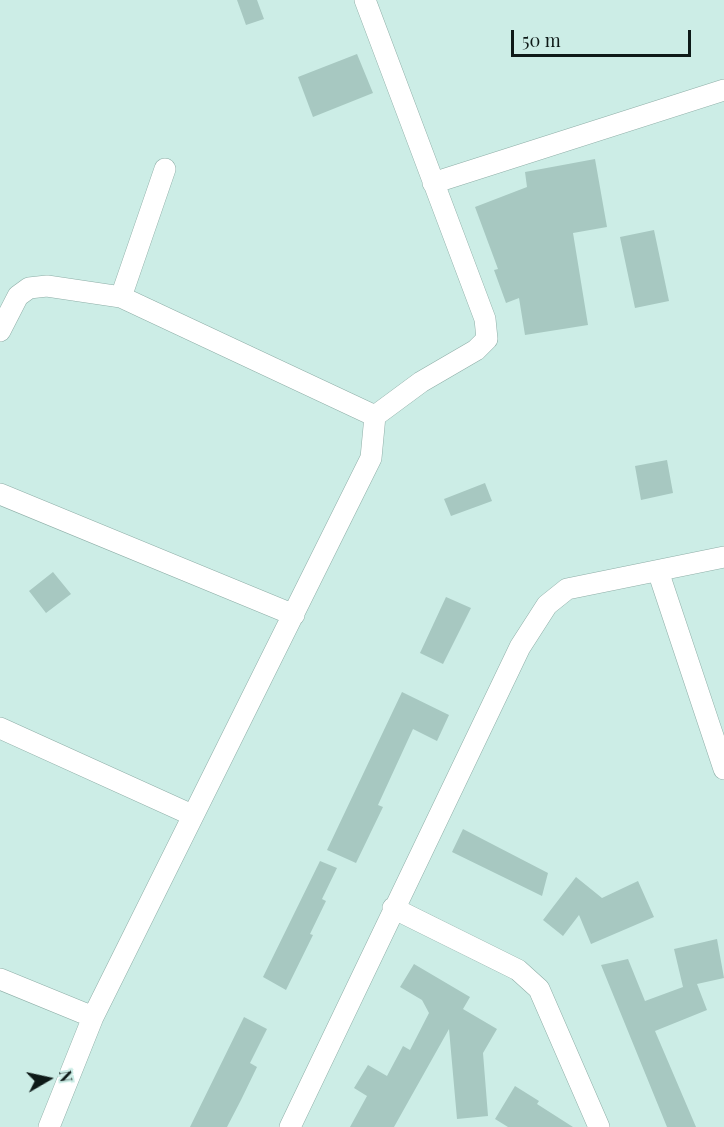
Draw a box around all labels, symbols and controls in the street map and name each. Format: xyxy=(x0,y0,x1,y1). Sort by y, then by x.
scale bar xyxy=(514,18,694,56)
text: 50 m xyxy=(522,28,561,52)
north arrow xyxy=(18,1049,78,1109)
text: N xyxy=(55,1069,78,1083)

